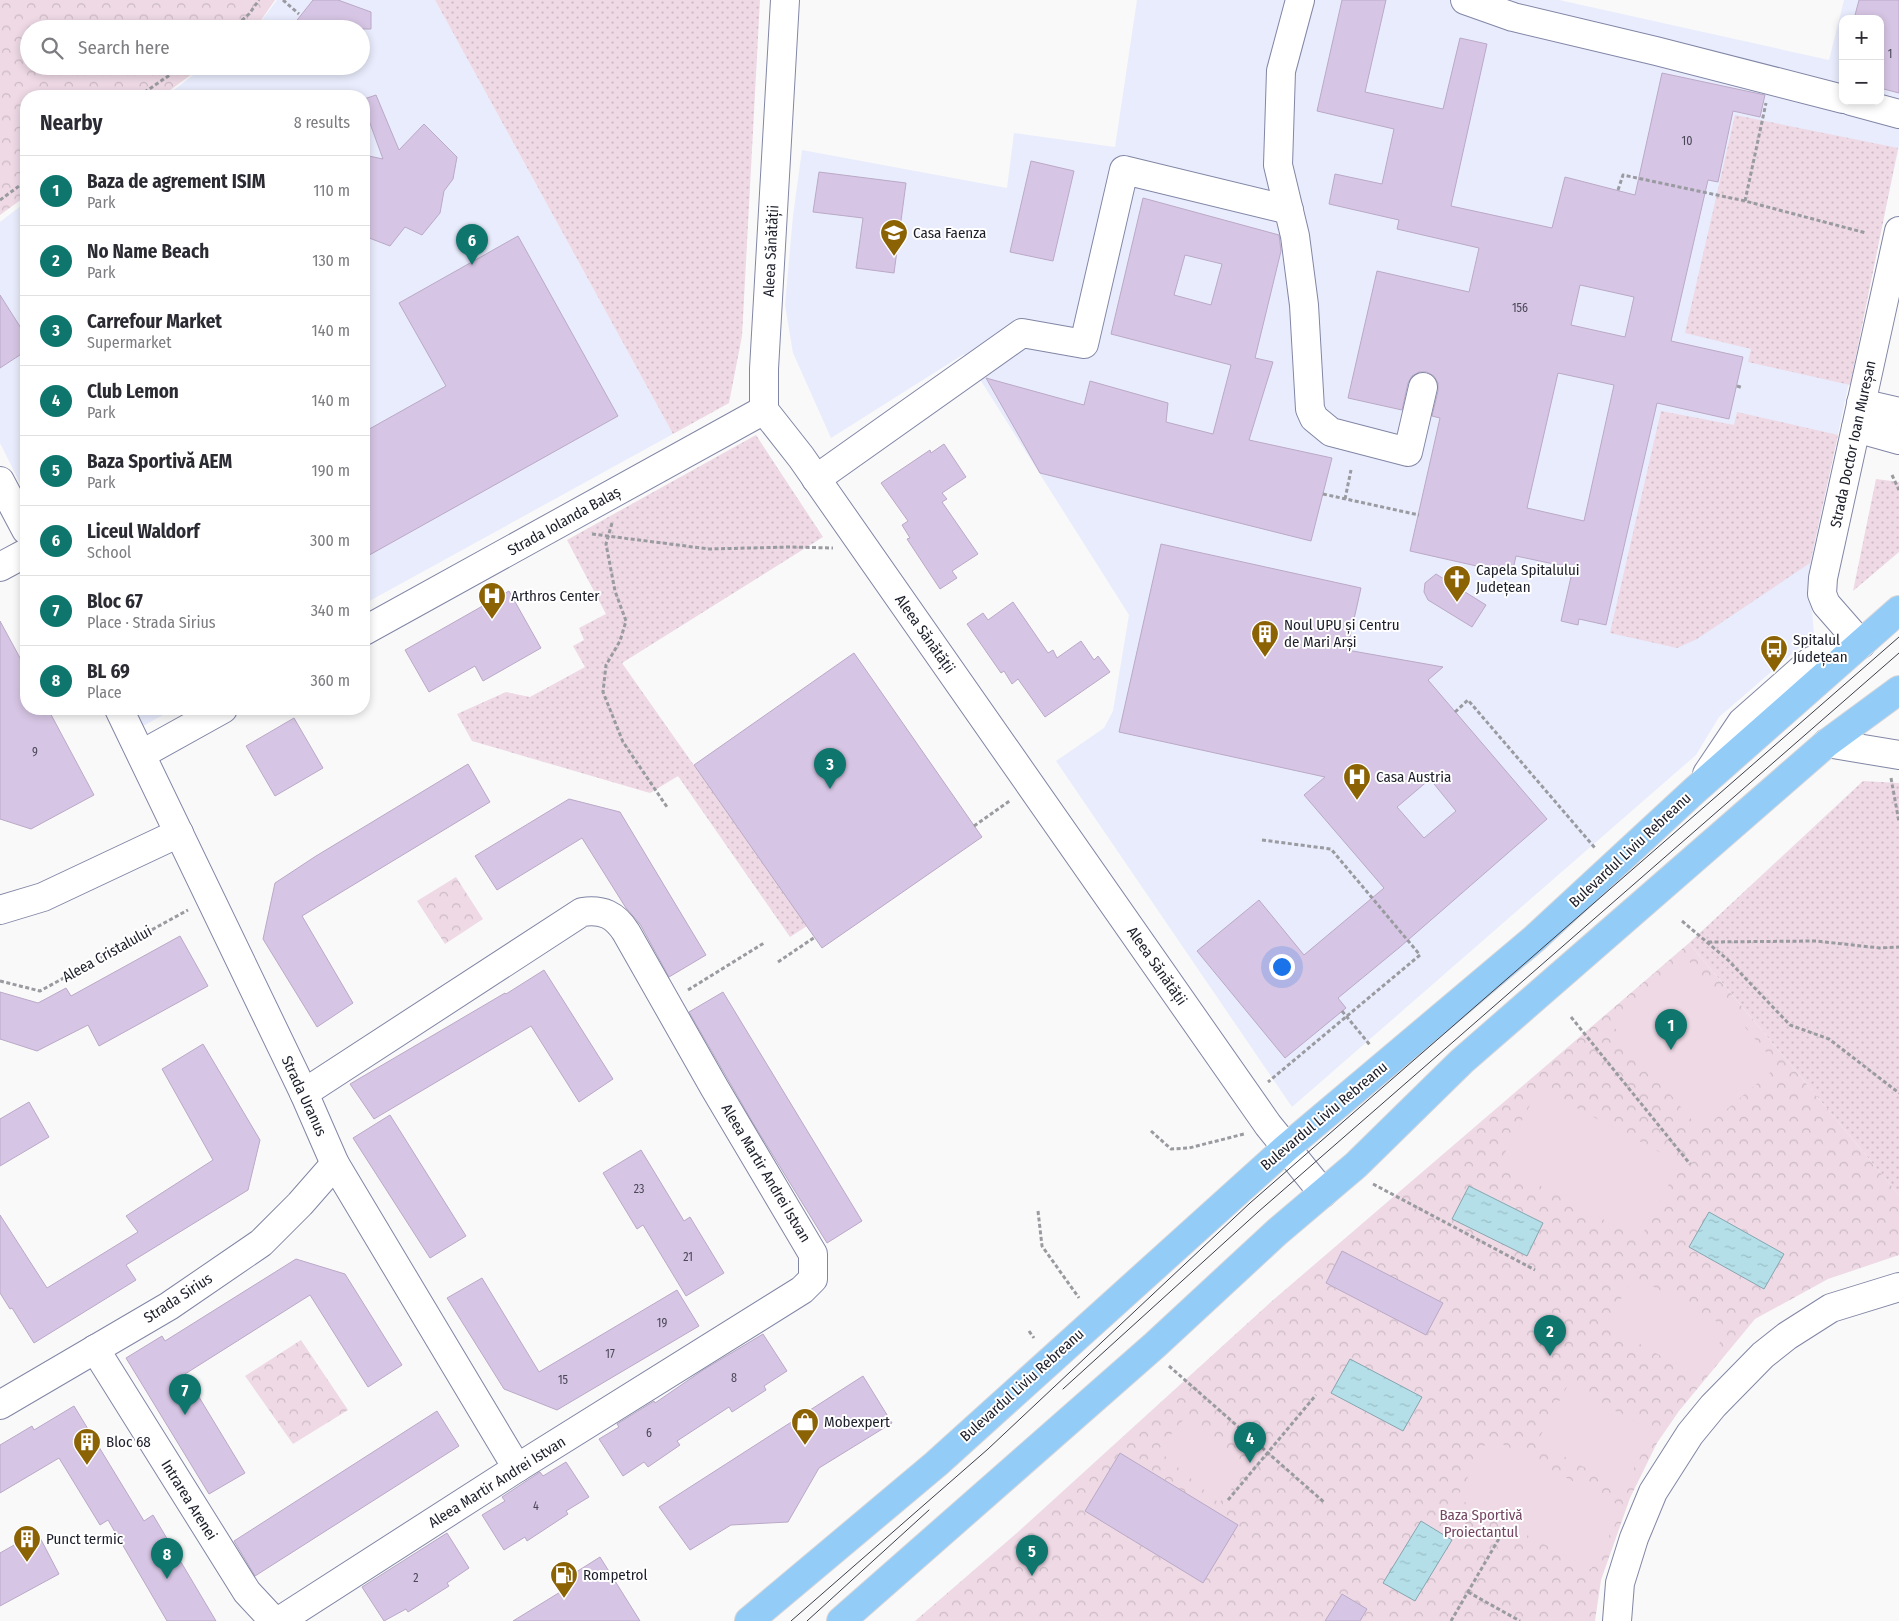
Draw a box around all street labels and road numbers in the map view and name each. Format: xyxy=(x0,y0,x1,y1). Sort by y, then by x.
street label: Aleea Sănătății xyxy=(760,205,783,297)
street label: Strada Doctor Ioan Mureșan xyxy=(1826,359,1881,529)
street label: Strada Iolanda Balaș xyxy=(504,483,624,560)
street label: Aleea Sănătății xyxy=(890,591,959,677)
street label: Bulevardul Liviu Rebreanu xyxy=(1565,789,1695,911)
street label: Aleea Cristalului xyxy=(59,922,155,986)
street label: Aleea Sănătății xyxy=(1122,923,1191,1009)
street label: Strada Uranus xyxy=(278,1053,330,1139)
street label: Bulevardul Liviu Rebreanu xyxy=(1257,1058,1391,1174)
street label: Aleea Martir Andrei Istvan xyxy=(718,1101,814,1245)
street label: Strada Sirius xyxy=(140,1269,216,1327)
street label: Bulevardul Liviu Rebreanu xyxy=(956,1325,1088,1445)
street label: Aleea Martir Andrei Istvan xyxy=(425,1432,569,1532)
street label: Intrarea Arenei xyxy=(157,1457,221,1543)

